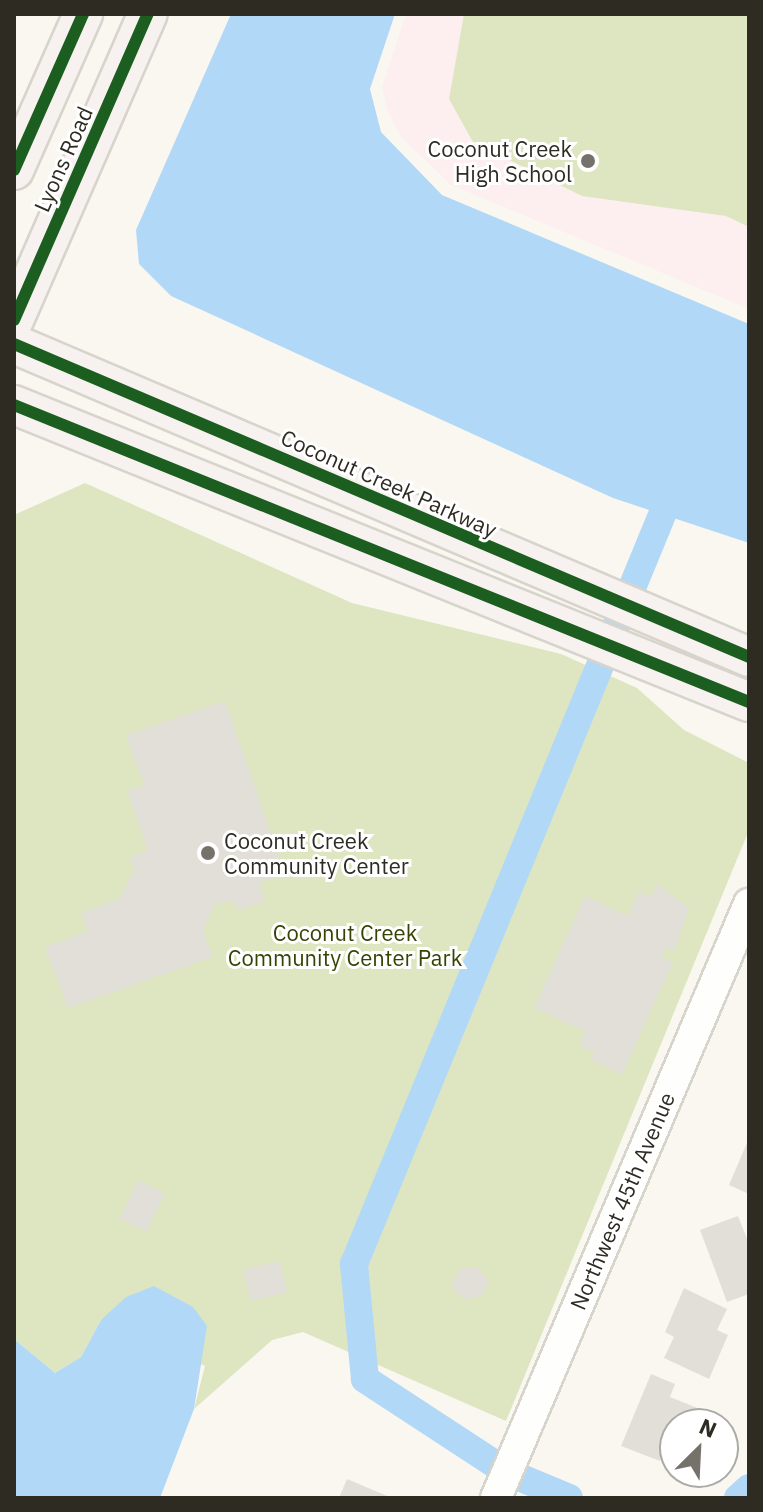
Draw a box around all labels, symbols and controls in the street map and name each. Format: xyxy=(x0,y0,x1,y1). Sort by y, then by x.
street label: Lyons Road xyxy=(28,102,98,216)
place label: Coconut Creek High School xyxy=(427,135,572,186)
marker: Coconut Creek High School xyxy=(579,152,597,170)
street label: Coconut Creek Parkway xyxy=(277,423,501,543)
place label: Coconut Creek Community Center xyxy=(224,827,409,878)
marker: Coconut Creek Community Center xyxy=(199,844,217,862)
park label: Coconut Creek Community Center Park xyxy=(228,919,462,970)
street label: Northwest 45th Avenue xyxy=(564,1088,680,1314)
north arrow xyxy=(659,1408,739,1488)
text: N xyxy=(695,1411,721,1444)

